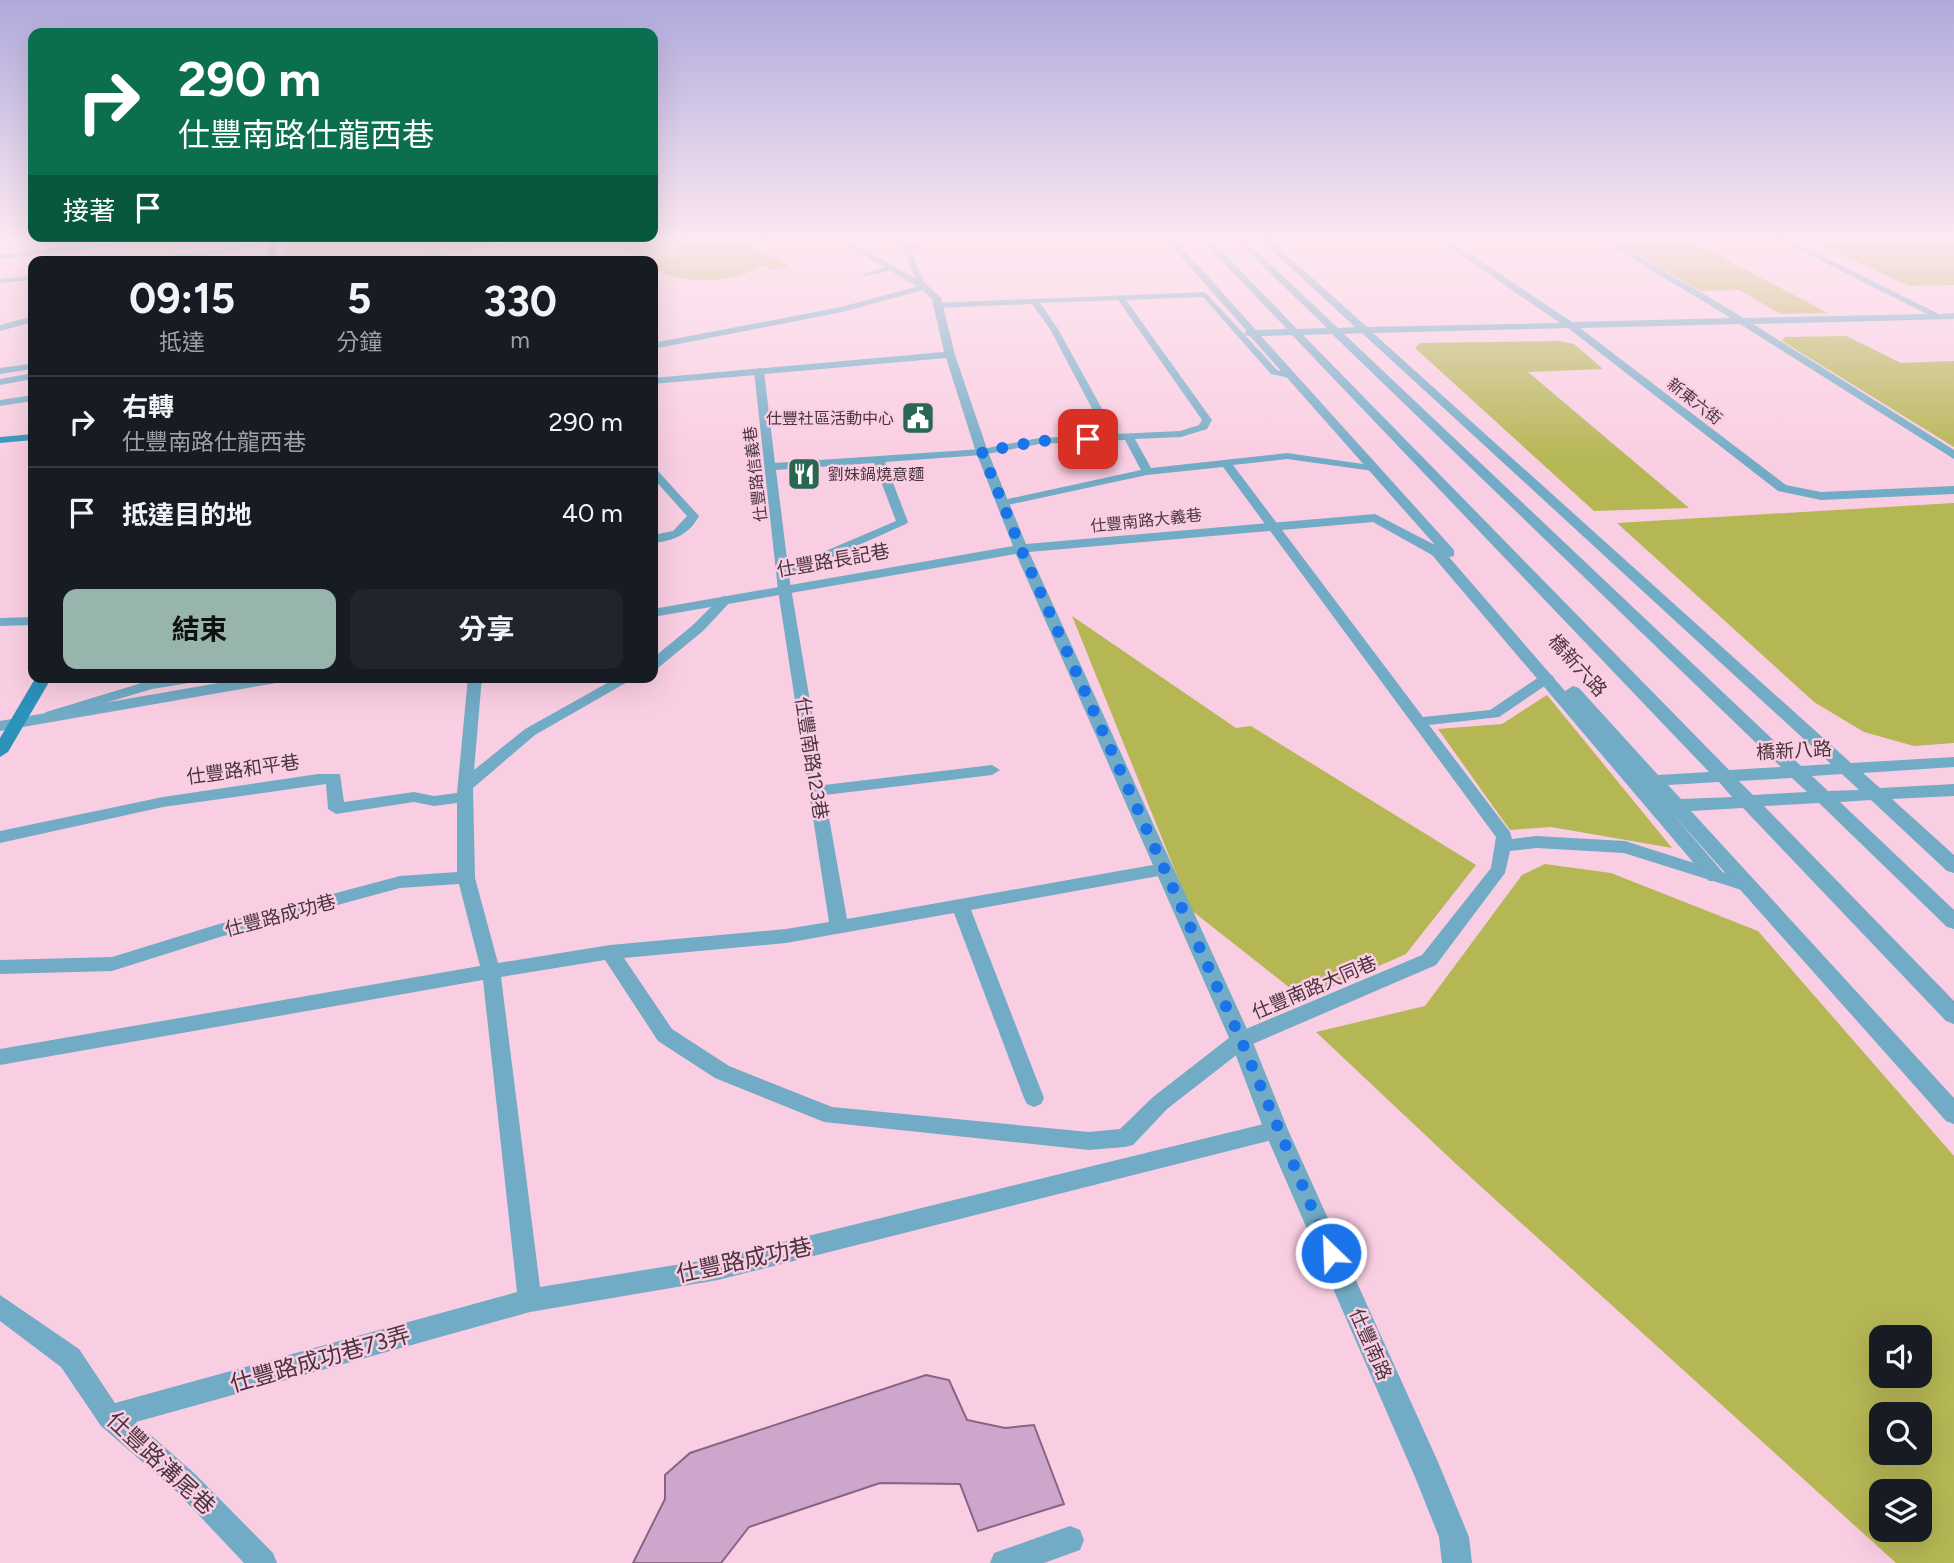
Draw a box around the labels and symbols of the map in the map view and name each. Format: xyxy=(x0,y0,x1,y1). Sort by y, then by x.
street label: 新東六街 xyxy=(1664,374,1726,429)
public building icon: 仕豐社區活動中心 xyxy=(899,399,937,437)
place label: 仕豐社區活動中心 xyxy=(766,409,894,428)
pin xyxy=(1058,409,1118,469)
street label: 仕豐路信義巷 xyxy=(740,425,771,523)
restaurant icon: 劉妹鍋燒意麵 xyxy=(785,455,823,493)
place label: 劉妹鍋燒意麵 xyxy=(828,465,924,484)
street label: 仕豐南路大義巷 xyxy=(1089,505,1203,536)
street label: 仕豐路長記巷 xyxy=(775,539,891,582)
street label: 橋新六路 xyxy=(1544,629,1612,701)
street label: 仕豐南路123巷 xyxy=(790,695,833,821)
street label: 橋新八路 xyxy=(1755,737,1833,764)
street label: 仕豐路和平巷 xyxy=(185,750,301,789)
street label: 仕豐路成功巷 xyxy=(222,890,338,941)
street label: 仕豐南路大同巷 xyxy=(1248,951,1380,1024)
position arrow xyxy=(1294,1216,1368,1290)
street label: 仕豐路成功巷 xyxy=(674,1232,814,1288)
street label: 仕豐南路 xyxy=(1345,1305,1397,1384)
street label: 仕豐路成功巷73弄 xyxy=(227,1320,413,1398)
street label: 仕豐路溝尾巷 xyxy=(101,1406,221,1520)

